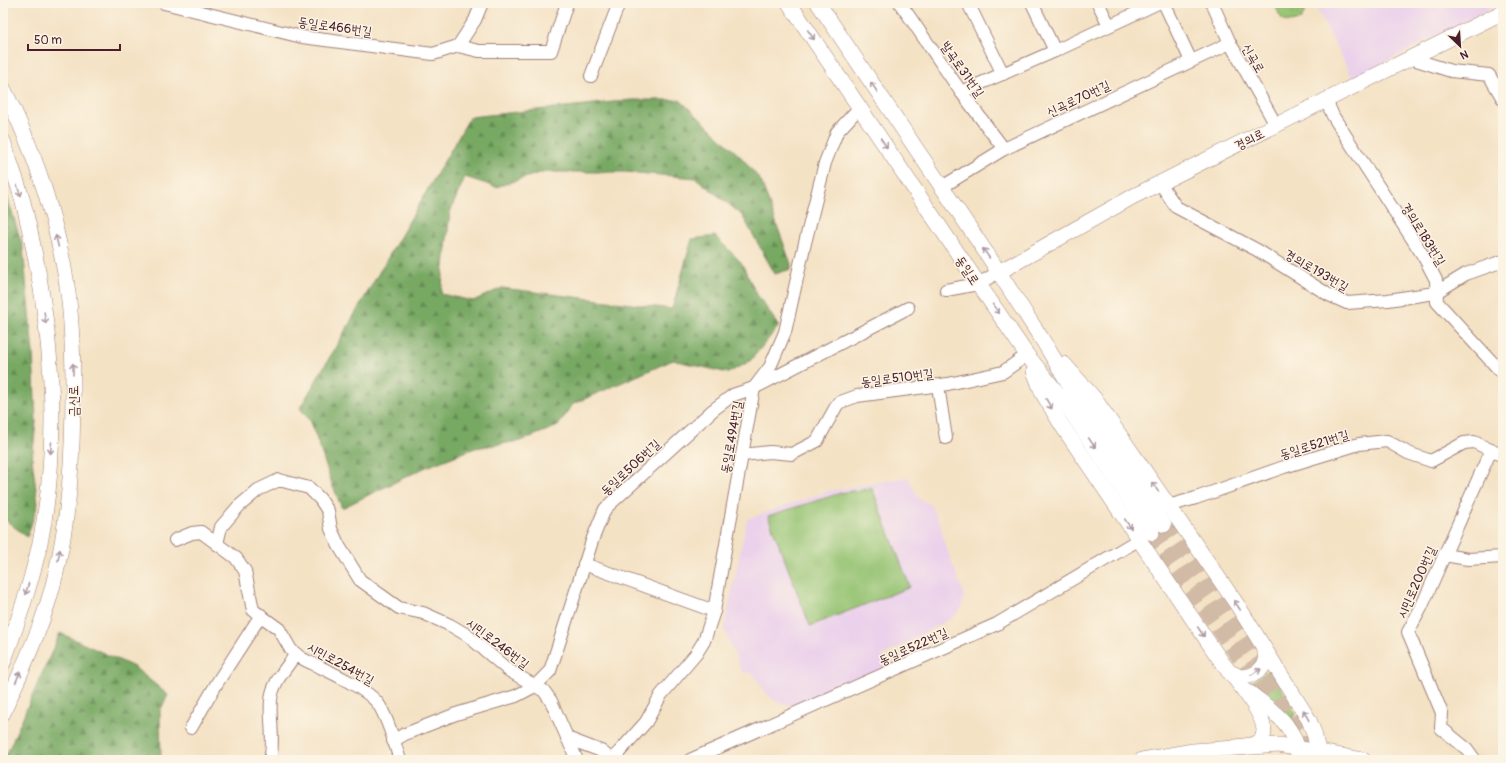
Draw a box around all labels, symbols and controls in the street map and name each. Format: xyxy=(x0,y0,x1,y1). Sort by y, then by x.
street label: 동일로466번길 xyxy=(297,14,373,40)
scale bar xyxy=(28,26,120,52)
north arrow xyxy=(1440,26,1480,66)
one-way arrow xyxy=(807,29,815,40)
text: 50 m xyxy=(34,33,62,48)
street label: 발곡로31번길 xyxy=(937,39,987,101)
street label: 신곡로 xyxy=(1238,41,1268,76)
text: N xyxy=(1457,47,1470,62)
street label: 신곡로70번길 xyxy=(1044,77,1113,121)
one-way arrow xyxy=(870,81,878,93)
street label: 경의로 xyxy=(1232,126,1267,154)
one-way arrow xyxy=(880,137,888,148)
one-way arrow xyxy=(16,185,24,197)
street label: 경의로183번길 xyxy=(1398,200,1449,269)
one-way arrow xyxy=(53,235,60,248)
street label: 경의로193번길 xyxy=(1282,246,1351,296)
one-way arrow xyxy=(982,247,990,258)
street label: 동일로 xyxy=(952,253,983,288)
one-way arrow xyxy=(992,303,1000,314)
one-way arrow xyxy=(41,311,49,324)
one-way arrow xyxy=(69,363,77,376)
street label: 동일로510번길 xyxy=(860,366,934,390)
street label: 금신로 xyxy=(66,385,82,417)
one-way arrow xyxy=(1045,398,1053,410)
street label: 동일로494번길 xyxy=(718,399,746,475)
street label: 동일로521번길 xyxy=(1278,427,1351,463)
street label: 동일로506번길 xyxy=(598,436,664,499)
one-way arrow xyxy=(1088,437,1096,448)
one-way arrow xyxy=(47,441,55,454)
one-way arrow xyxy=(1151,481,1159,492)
one-way arrow xyxy=(1124,518,1132,529)
street label: 시민로200번길 xyxy=(1394,544,1440,621)
one-way arrow xyxy=(55,548,63,561)
one-way arrow xyxy=(22,583,30,596)
one-way arrow xyxy=(1233,600,1241,611)
street label: 시민로246번길 xyxy=(463,615,532,673)
street label: 동일로522번길 xyxy=(876,625,950,669)
one-way arrow xyxy=(1197,626,1205,638)
street label: 시민로254번길 xyxy=(304,639,377,689)
one-way arrow xyxy=(1250,668,1262,676)
one-way arrow xyxy=(15,672,22,684)
one-way arrow xyxy=(1301,710,1309,722)

